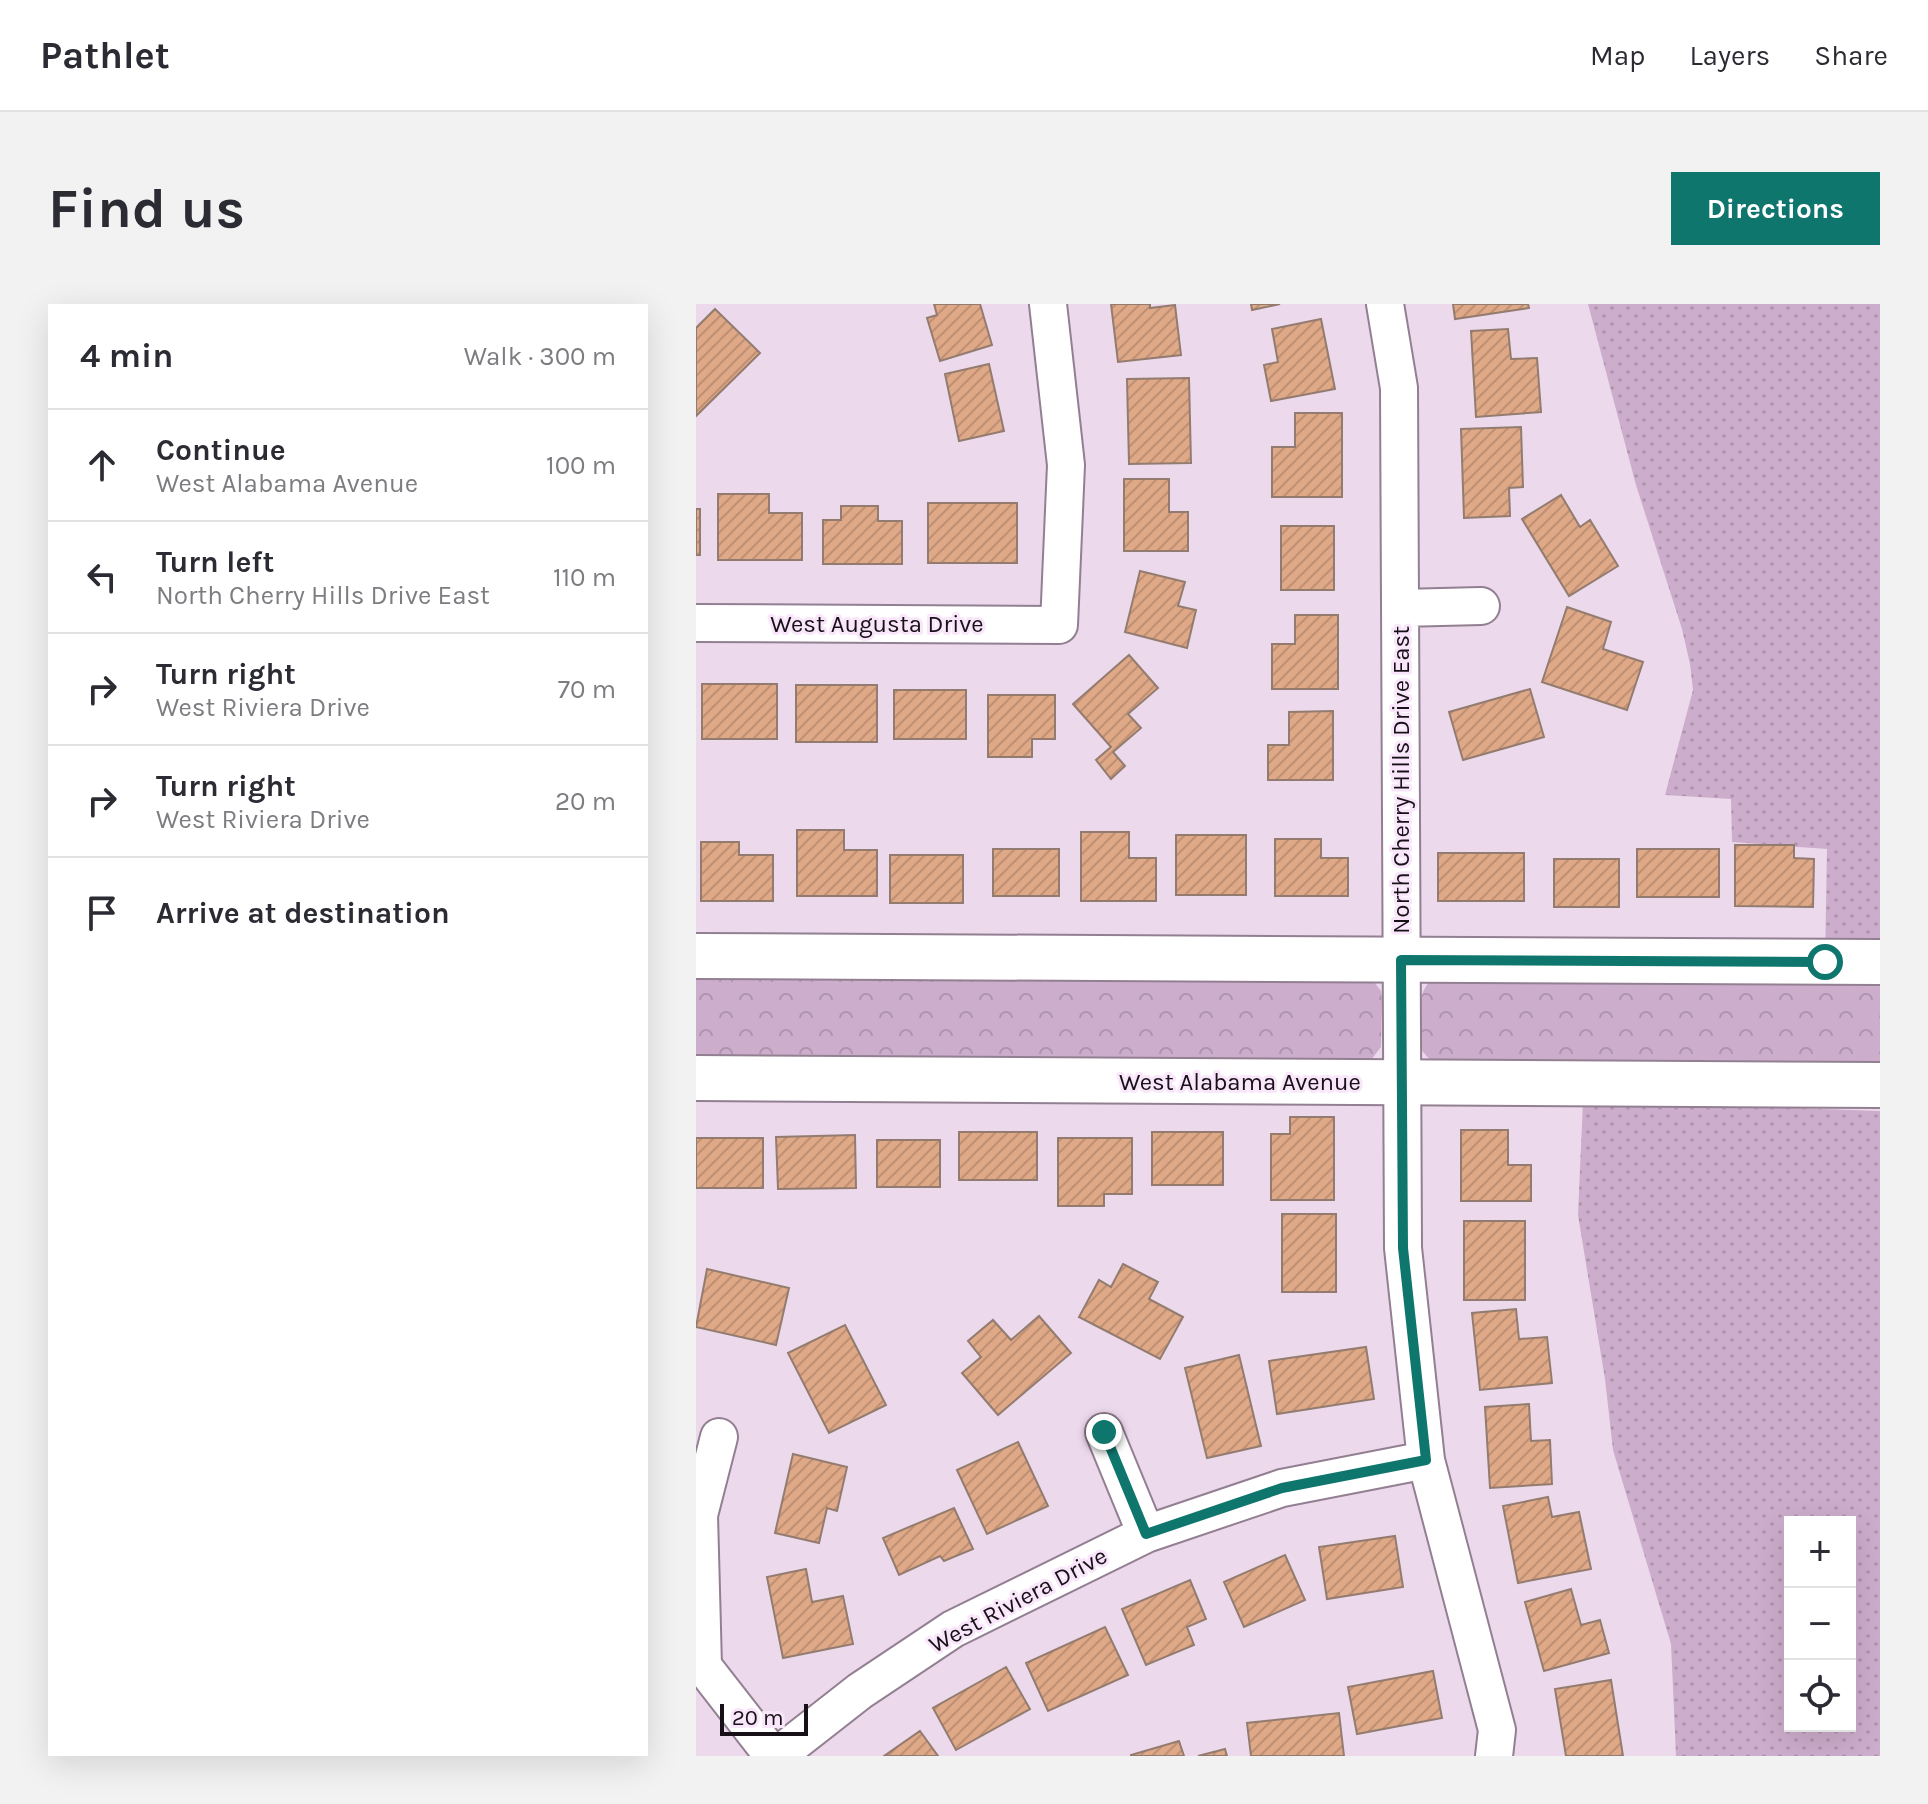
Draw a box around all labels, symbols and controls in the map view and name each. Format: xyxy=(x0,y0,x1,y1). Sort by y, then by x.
text: Pathlet xyxy=(40,33,170,78)
text: Map xyxy=(1590,39,1645,72)
text: Layers xyxy=(1689,39,1770,72)
text: Share xyxy=(1814,39,1888,72)
button: Directions xyxy=(1671,172,1880,245)
text: Find us xyxy=(48,176,245,241)
text: 4 min xyxy=(80,336,173,376)
text: Walk · 300 m xyxy=(464,341,616,372)
text: Continue xyxy=(156,432,286,468)
icon: ahead xyxy=(80,443,124,487)
text: 100 m xyxy=(546,450,616,481)
text: West Alabama Avenue xyxy=(156,468,418,499)
text: Turn left xyxy=(156,544,274,580)
icon: left xyxy=(80,555,124,599)
text: 110 m xyxy=(553,562,616,593)
text: North Cherry Hills Drive East xyxy=(156,580,490,611)
street label: West Augusta Drive xyxy=(770,610,984,638)
street label: North Cherry Hills Drive East xyxy=(1387,626,1415,934)
text: Turn right xyxy=(156,656,296,692)
icon: right xyxy=(80,667,124,711)
text: 70 m xyxy=(558,674,616,705)
text: West Riviera Drive xyxy=(156,692,370,723)
text: Turn right xyxy=(156,768,296,804)
icon: right xyxy=(80,779,124,823)
text: 20 m xyxy=(555,786,616,817)
text: West Riviera Drive xyxy=(156,804,370,835)
icon: arrive xyxy=(80,891,124,935)
text: Arrive at destination xyxy=(156,895,450,931)
route start xyxy=(1807,944,1843,980)
street label: West Alabama Avenue xyxy=(1119,1068,1361,1096)
route end xyxy=(1086,1414,1122,1450)
map controls xyxy=(1784,1516,1856,1732)
button: + xyxy=(1784,1516,1856,1588)
street label: West Riviera Drive xyxy=(924,1541,1112,1659)
button: − xyxy=(1784,1588,1856,1660)
button: locate xyxy=(1784,1660,1856,1732)
scale bar xyxy=(720,1700,808,1736)
text: 20 m xyxy=(732,1705,784,1731)

